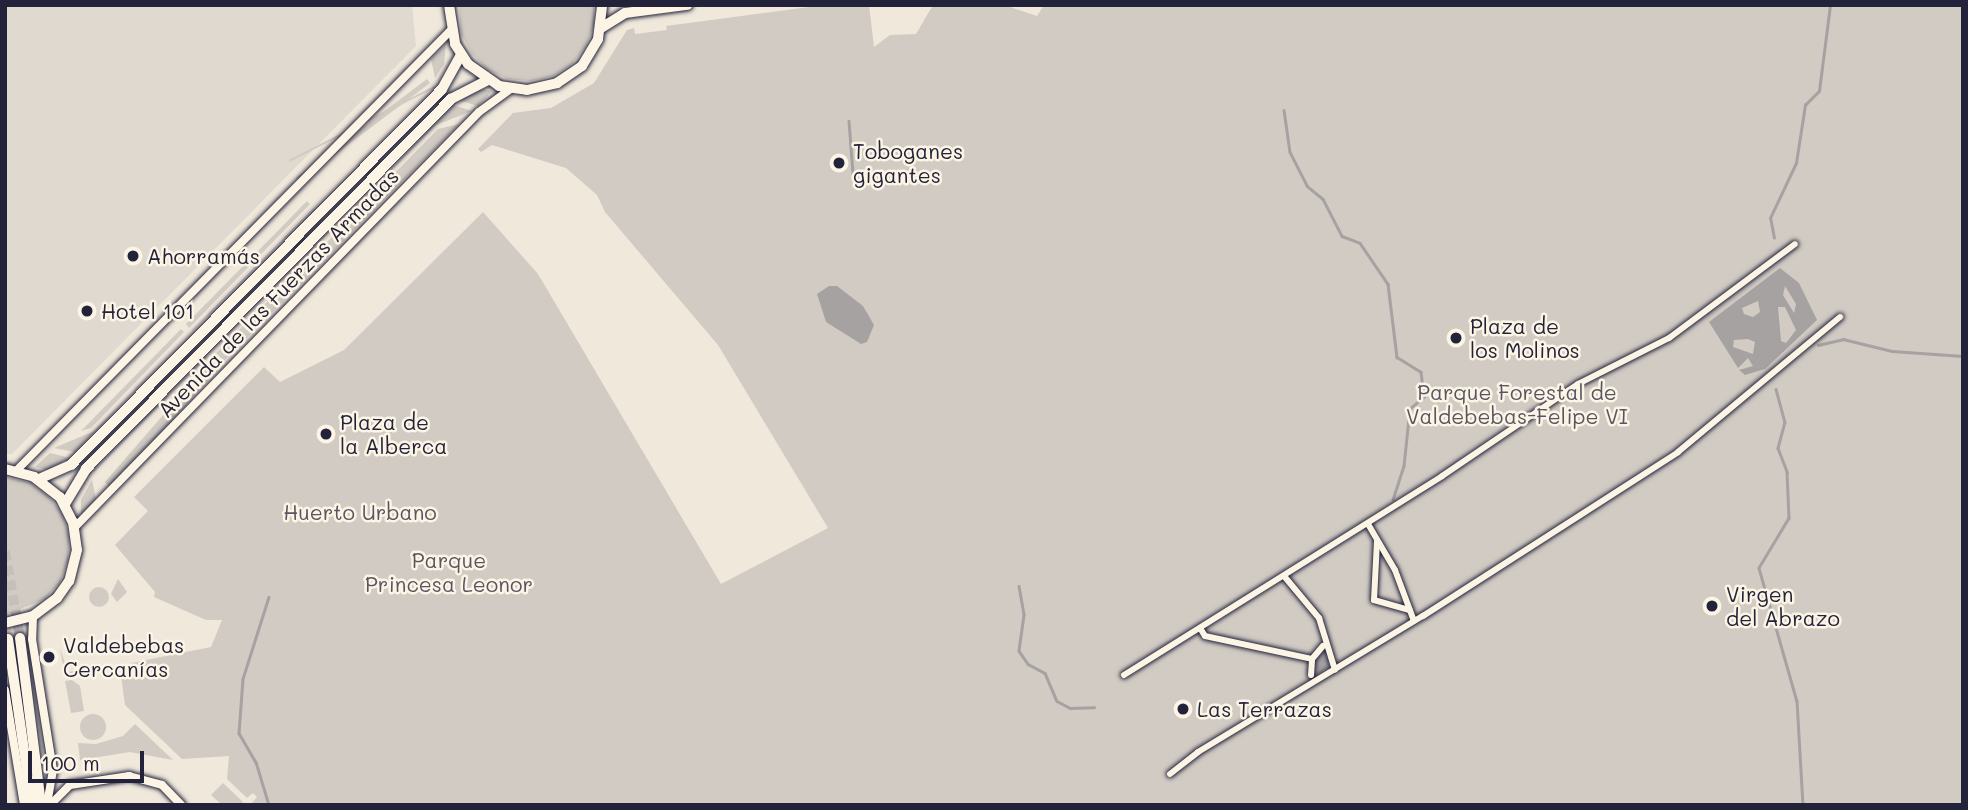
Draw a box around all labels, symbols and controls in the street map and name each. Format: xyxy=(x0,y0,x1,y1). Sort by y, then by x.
place label: Toboganes gigantes xyxy=(853,138,963,188)
marker: Toboganes gigantes xyxy=(831,155,847,171)
street label: Avenida de las Fuerzas Armadas xyxy=(152,163,404,423)
place label: Ahorramás xyxy=(147,243,260,269)
marker: Ahorramás xyxy=(125,248,141,264)
place label: Hotel 101 xyxy=(101,298,194,324)
marker: Hotel 101 xyxy=(79,303,95,319)
place label: Plaza de los Molinos xyxy=(1470,313,1580,363)
marker: Plaza de los Molinos xyxy=(1448,330,1464,346)
park label: Parque Forestal de Valdebebas-Felipe VI xyxy=(1406,379,1628,429)
place label: Plaza de la Alberca xyxy=(340,409,447,459)
marker: Plaza de la Alberca xyxy=(318,426,334,442)
park label: Huerto Urbano xyxy=(283,499,437,525)
park label: Parque Princesa Leonor xyxy=(365,547,533,597)
place label: Virgen del Abrazo xyxy=(1726,581,1840,631)
marker: Virgen del Abrazo xyxy=(1704,598,1720,614)
place label: Valdebebas Cercanías xyxy=(63,632,184,682)
marker: Valdebebas Cercanías xyxy=(41,649,57,665)
place label: Las Terrazas xyxy=(1197,696,1332,722)
marker: Las Terrazas xyxy=(1175,701,1191,717)
scale bar xyxy=(32,736,147,780)
text: 100 m xyxy=(41,749,100,776)

